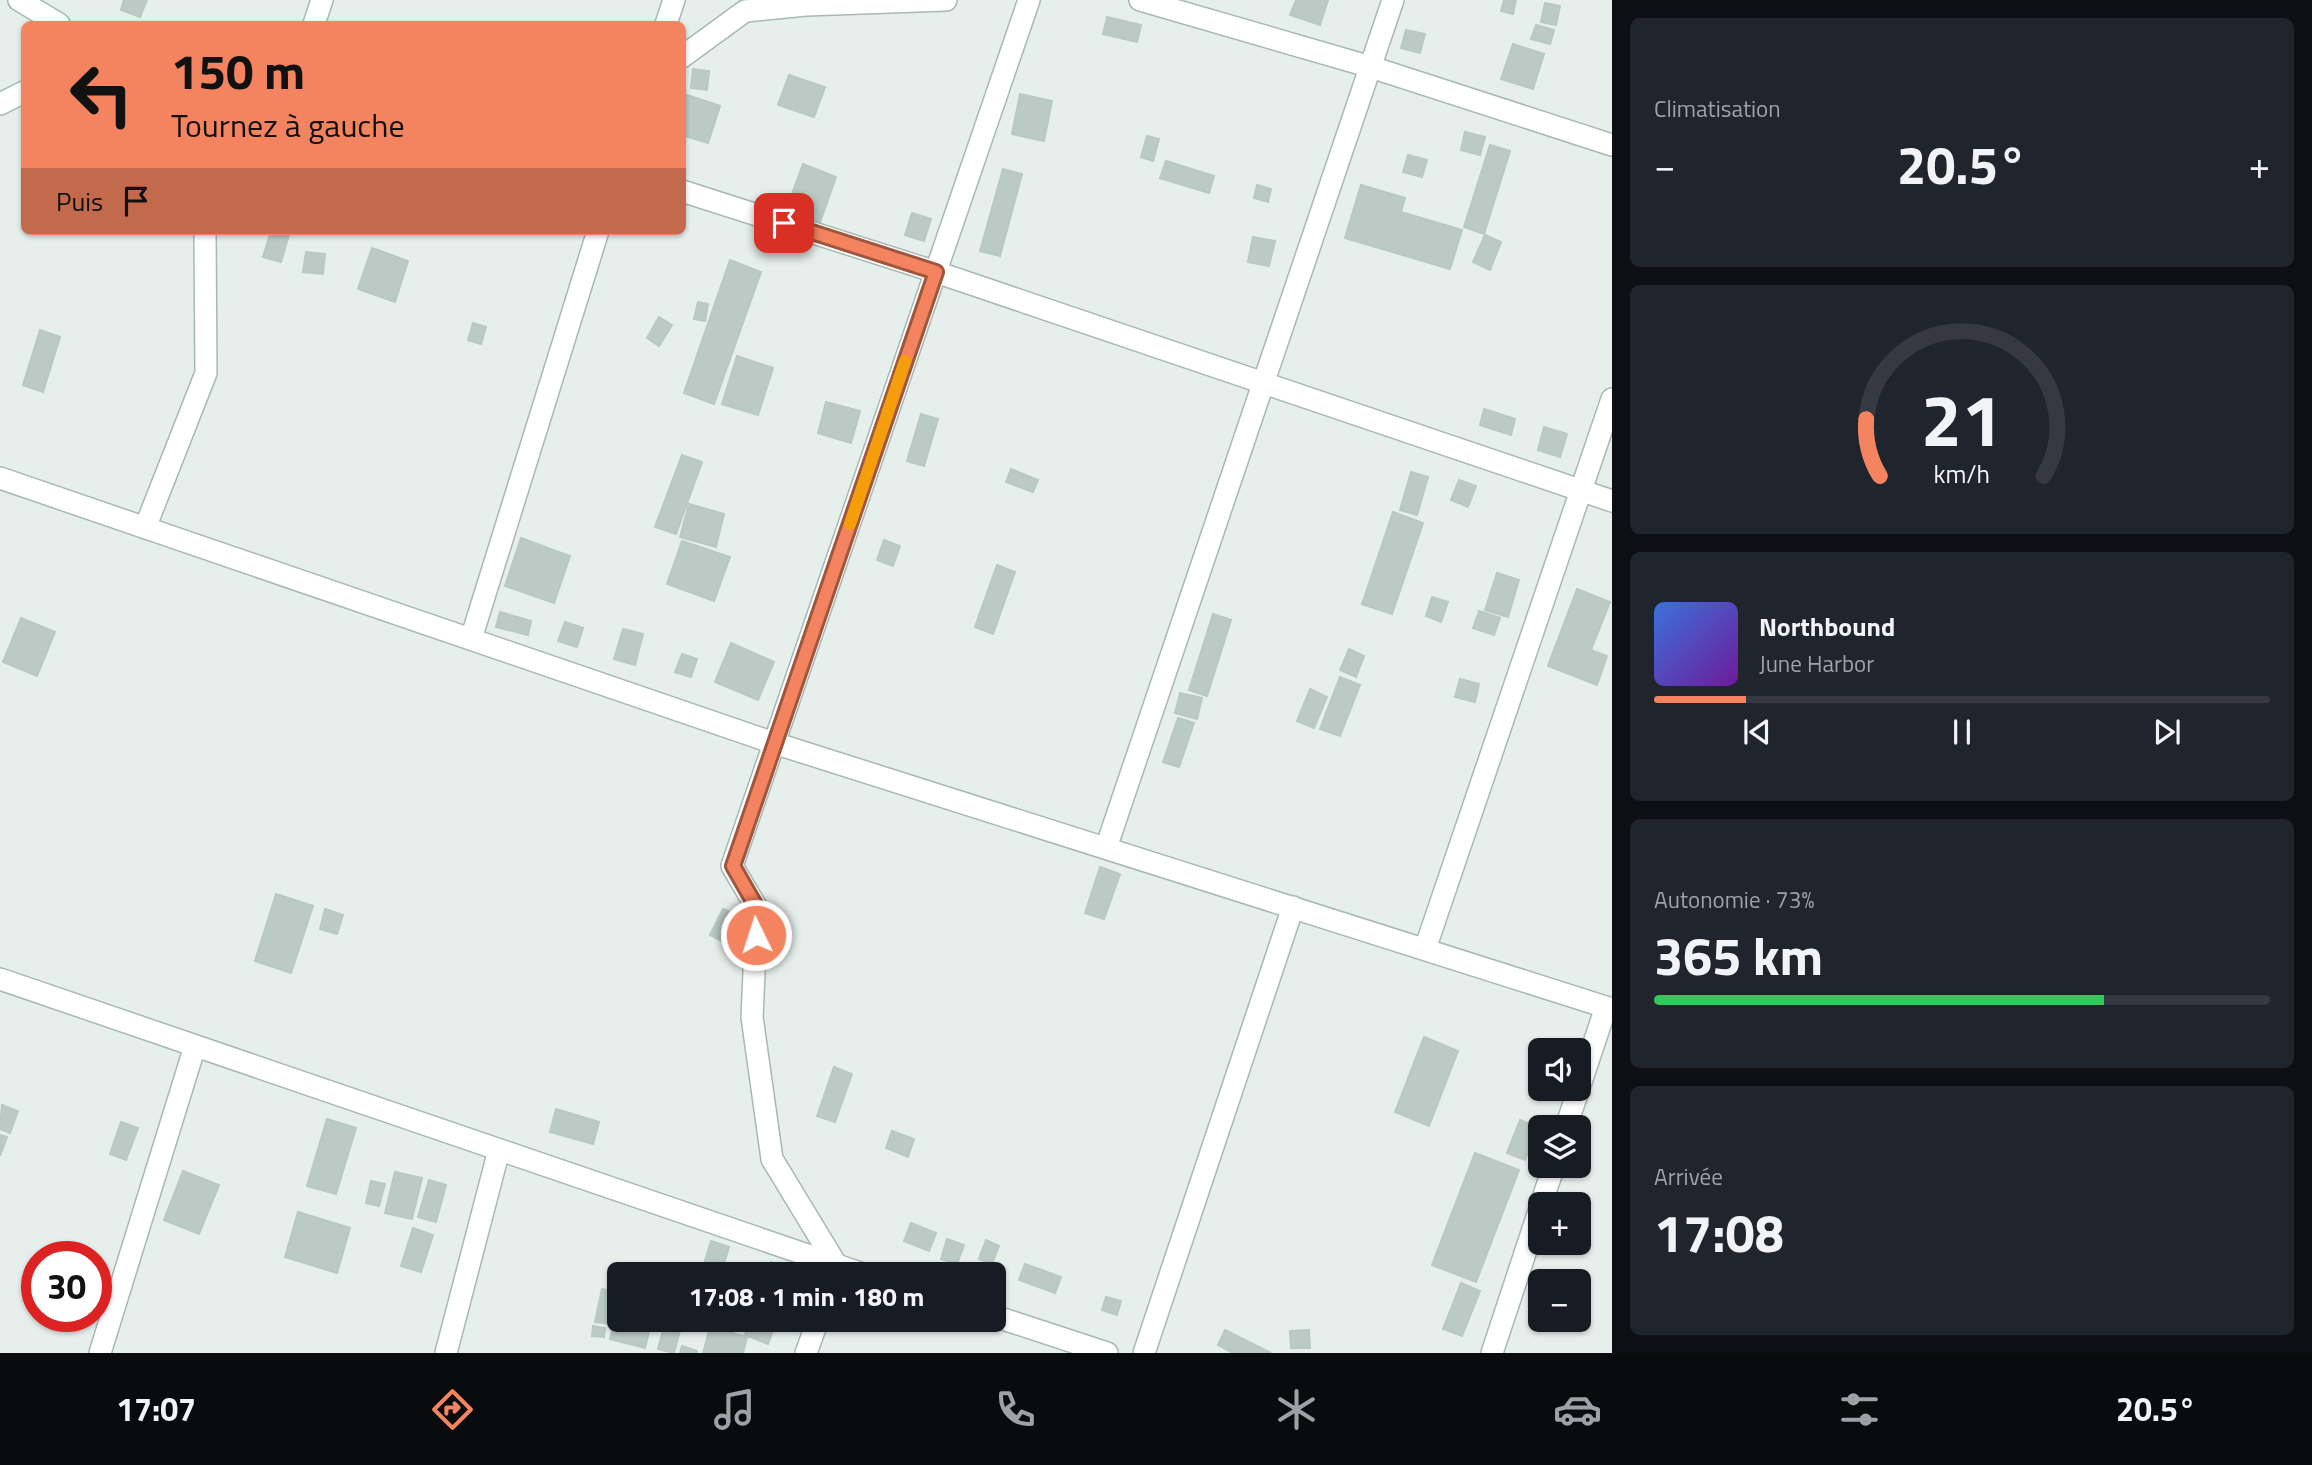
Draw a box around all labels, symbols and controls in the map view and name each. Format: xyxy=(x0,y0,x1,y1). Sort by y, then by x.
text: 150 m xyxy=(171,33,305,108)
icon: left xyxy=(56,49,147,140)
text: Climatisation xyxy=(1654,91,1781,126)
text: Tournez à gauche xyxy=(171,101,405,149)
text: 20.5° xyxy=(1897,125,2027,204)
text: − xyxy=(1654,136,1675,194)
text: + xyxy=(2249,136,2270,194)
text: Puis xyxy=(56,182,103,221)
icon: arrive xyxy=(117,182,155,220)
pin xyxy=(754,193,814,253)
icon: arrive xyxy=(765,204,803,242)
text: 21 xyxy=(1921,364,2003,474)
text: km/h xyxy=(1934,454,1990,492)
text: Northbound xyxy=(1759,607,1895,646)
text: June Harbor xyxy=(1759,646,1874,681)
icon: previous xyxy=(1738,713,1776,751)
icon: pause xyxy=(1943,713,1981,751)
icon: next xyxy=(2148,713,2186,751)
text: Autonomie · 73% xyxy=(1654,882,1814,917)
position arrow xyxy=(719,898,793,972)
text: 365 km xyxy=(1654,916,1823,995)
map controls xyxy=(1528,1038,1591,1332)
button: sound xyxy=(1528,1038,1591,1101)
button: layers xyxy=(1528,1115,1591,1178)
text: Arrivée xyxy=(1654,1159,1723,1194)
button: + xyxy=(1528,1192,1591,1255)
text: 17:08 xyxy=(1654,1193,1784,1272)
speed limit sign: 30 xyxy=(21,1241,112,1332)
button: − xyxy=(1528,1269,1591,1332)
text: 17:08 · 1 min · 180 m xyxy=(689,1277,924,1316)
text: 17:07 xyxy=(116,1385,196,1433)
icon: directions xyxy=(428,1385,477,1434)
icon: music xyxy=(710,1385,759,1434)
icon: phone xyxy=(991,1385,1040,1434)
icon: climate xyxy=(1272,1385,1321,1434)
icon: car xyxy=(1553,1385,1602,1434)
icon: filters xyxy=(1835,1385,1884,1434)
text: 20.5° xyxy=(2116,1385,2196,1433)

